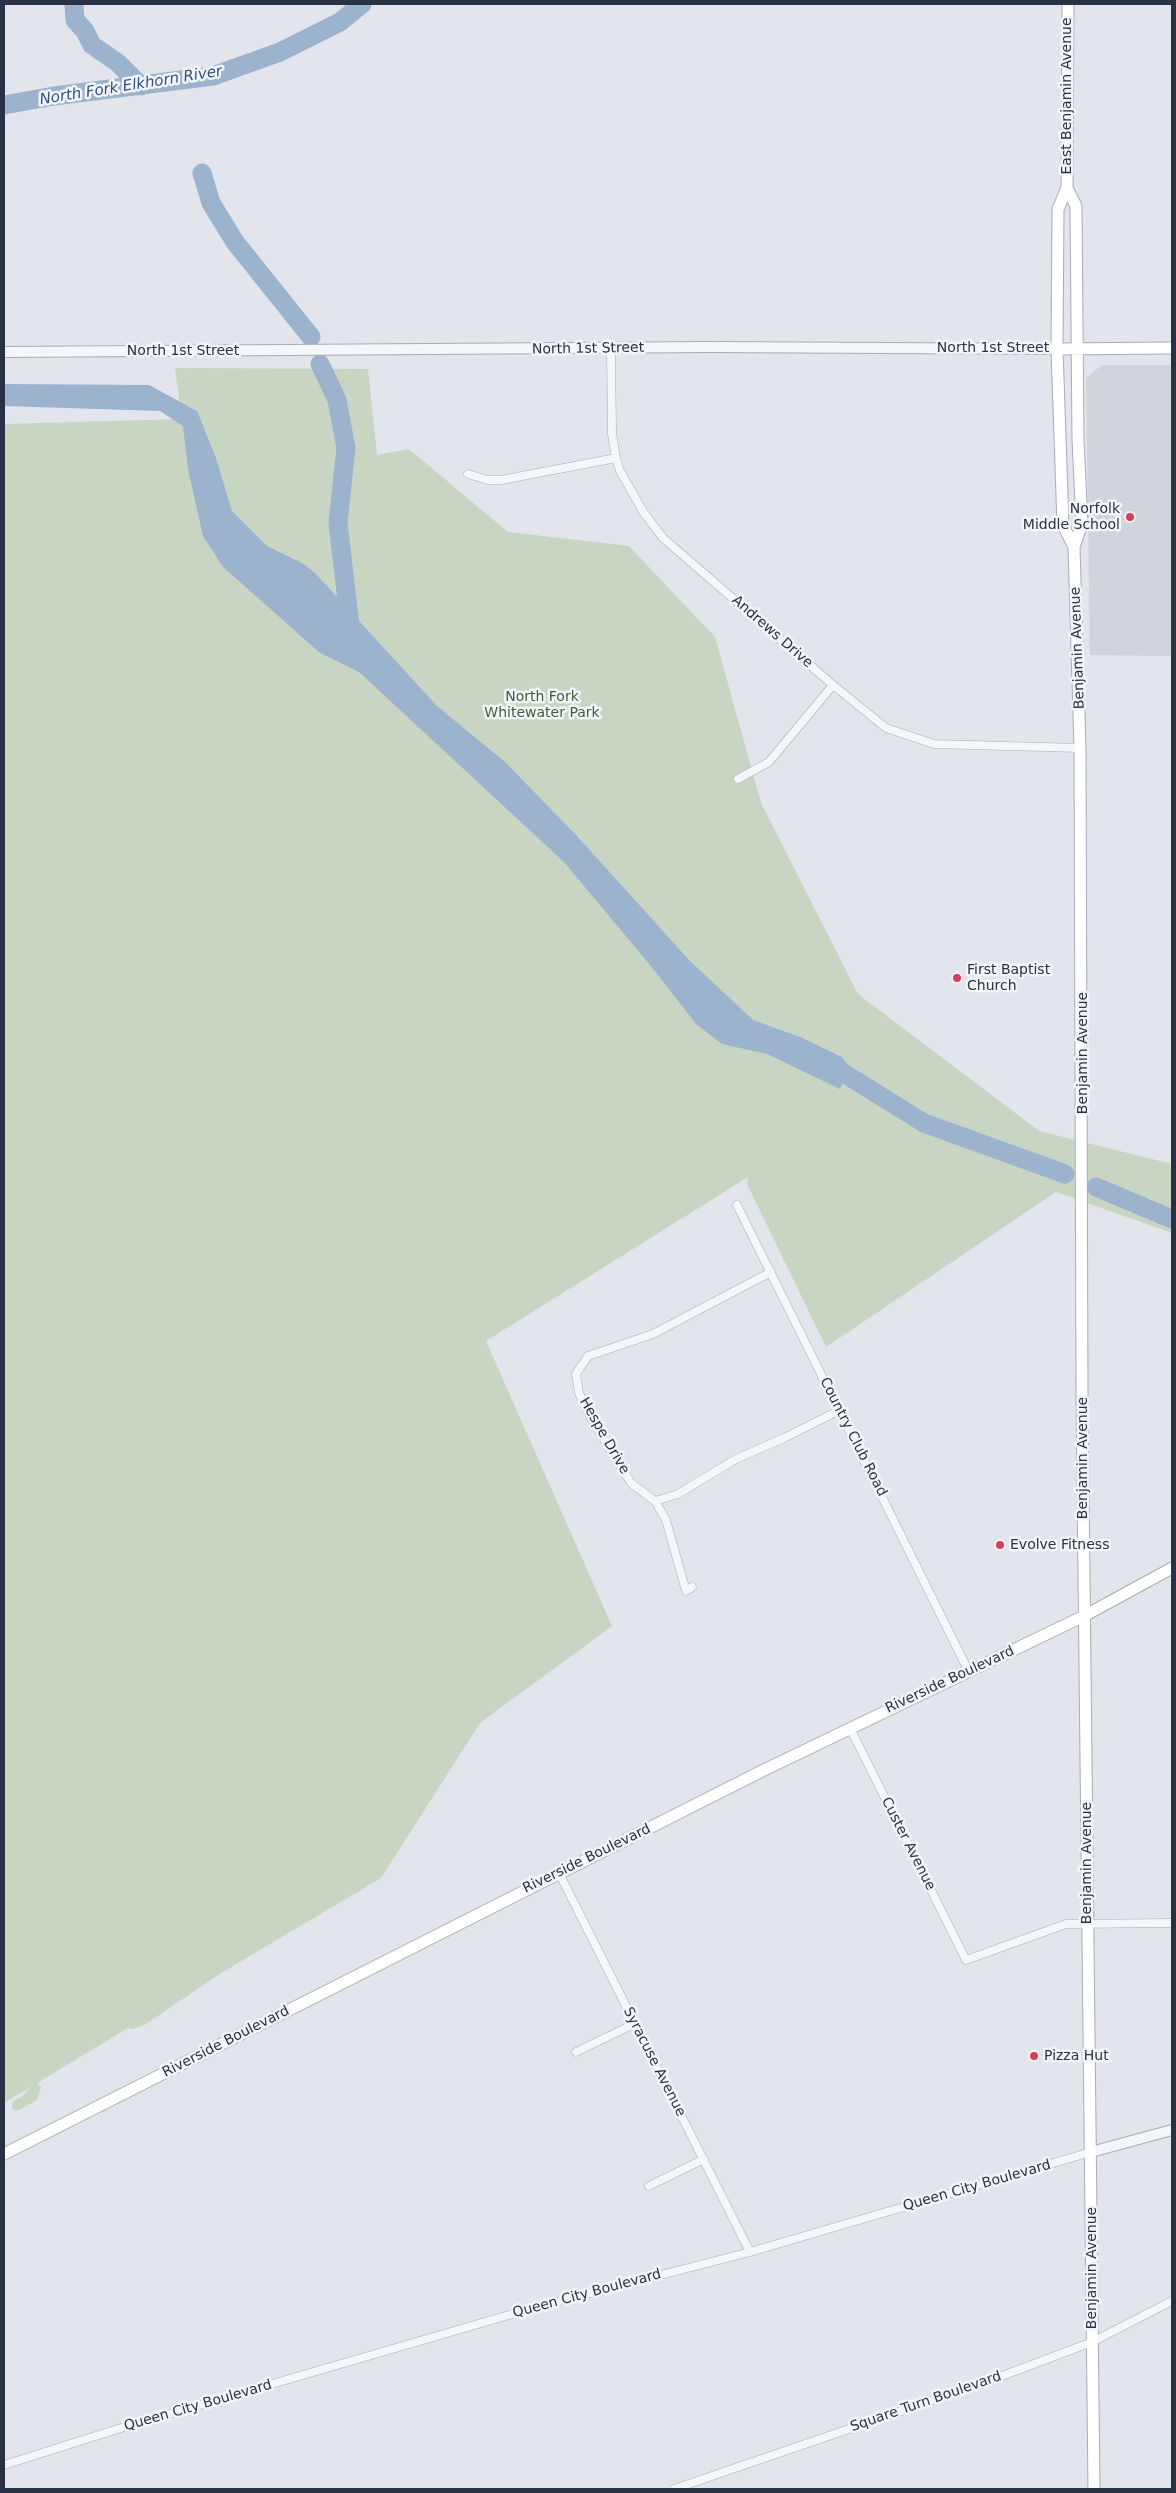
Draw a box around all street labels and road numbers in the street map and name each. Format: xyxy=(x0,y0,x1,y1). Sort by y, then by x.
street label: East Benjamin Avenue xyxy=(1059,17,1075,175)
street label: North 1st Street xyxy=(532,340,644,358)
street label: North 1st Street xyxy=(937,340,1049,356)
street label: North 1st Street xyxy=(127,343,239,359)
street label: Benjamin Avenue xyxy=(1067,587,1089,709)
street label: Andrews Drive xyxy=(728,592,816,672)
street label: Benjamin Avenue xyxy=(1075,992,1091,1114)
street label: Country Club Road xyxy=(816,1375,890,1499)
street label: Hespe Drive xyxy=(575,1395,633,1477)
street label: Benjamin Avenue xyxy=(1075,1397,1091,1519)
street label: Riverside Boulevard xyxy=(883,1643,1017,1717)
street label: Custer Avenue xyxy=(877,1795,939,1893)
street label: Benjamin Avenue xyxy=(1079,1802,1095,1924)
street label: Riverside Boulevard xyxy=(520,1821,654,1897)
street label: Riverside Boulevard xyxy=(160,2003,292,2081)
street label: Syracuse Avenue xyxy=(619,2005,689,2119)
street label: Queen City Boulevard xyxy=(901,2157,1053,2215)
street label: Benjamin Avenue xyxy=(1084,2207,1100,2329)
street label: Queen City Boulevard xyxy=(511,2266,663,2322)
street label: Square Turn Boulevard xyxy=(848,2368,1004,2436)
street label: Queen City Boulevard xyxy=(122,2377,274,2435)

